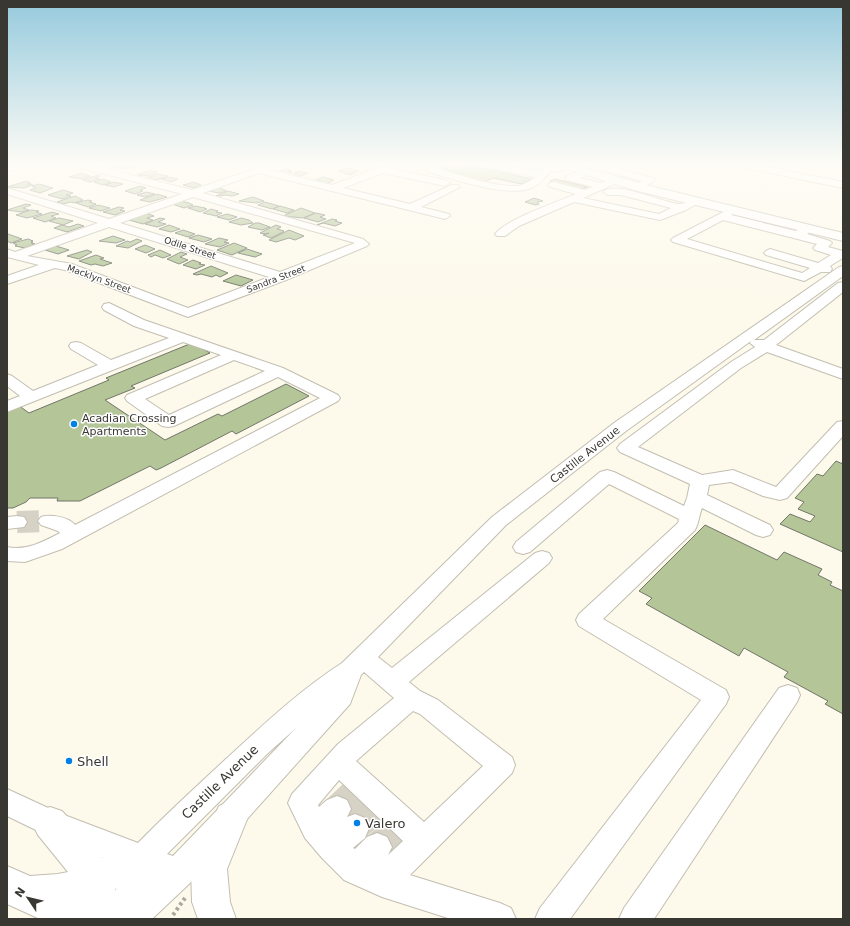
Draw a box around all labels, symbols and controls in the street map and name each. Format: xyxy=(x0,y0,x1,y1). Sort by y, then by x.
street label: Odile Street xyxy=(163,235,217,261)
street label: Macklyn Street xyxy=(66,263,133,295)
street label: Sandra Street xyxy=(245,263,307,295)
place label: Acadian Crossing Apartments xyxy=(82,412,177,438)
marker: Acadian Crossing Apartments xyxy=(69,419,79,429)
street label: Castille Avenue xyxy=(548,424,623,486)
street label: Castille Avenue xyxy=(179,742,261,822)
place label: Shell xyxy=(77,754,109,769)
marker: Shell xyxy=(64,756,74,766)
place label: Valero xyxy=(365,816,406,831)
marker: Valero xyxy=(352,818,362,828)
north arrow xyxy=(8,878,48,918)
text: N xyxy=(12,885,28,900)

